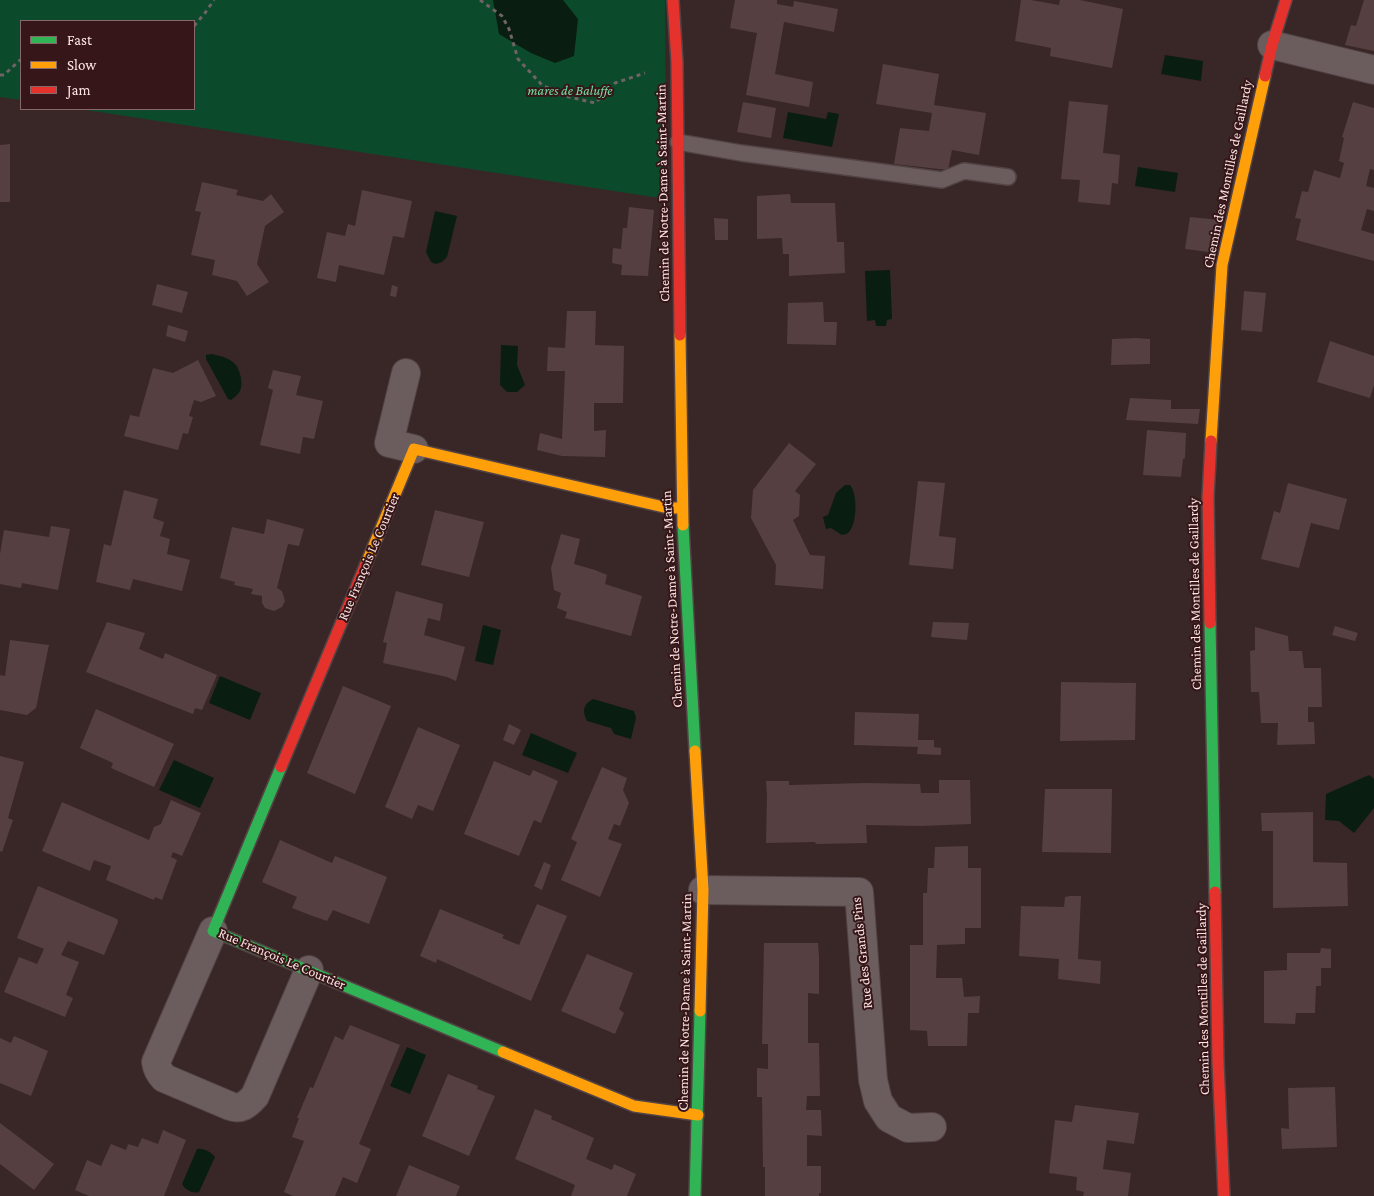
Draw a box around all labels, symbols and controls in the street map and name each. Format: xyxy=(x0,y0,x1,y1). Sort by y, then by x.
legend xyxy=(20,20,195,110)
text: Fast xyxy=(67,32,92,48)
text: Slow xyxy=(67,57,96,73)
street label: Chemin des Montilles de Gaillardy xyxy=(1200,78,1256,270)
text: Jam xyxy=(67,82,90,98)
park label: mares de Baluffe xyxy=(527,83,613,99)
street label: Chemin de Notre-Dame à Saint-Martin xyxy=(653,84,673,302)
street label: Chemin de Notre-Dame à Saint-Martin xyxy=(658,490,686,708)
street label: Rue François Le Courtier xyxy=(335,491,403,623)
street label: Chemin des Montilles de Gaillardy xyxy=(1185,498,1205,690)
street label: Chemin de Notre-Dame à Saint-Martin xyxy=(675,893,695,1111)
street label: Rue des Grands Pins xyxy=(848,896,876,1010)
street label: Chemin des Montilles de Gaillardy xyxy=(1193,903,1213,1095)
street label: Rue François Le Courtier xyxy=(216,925,348,993)

